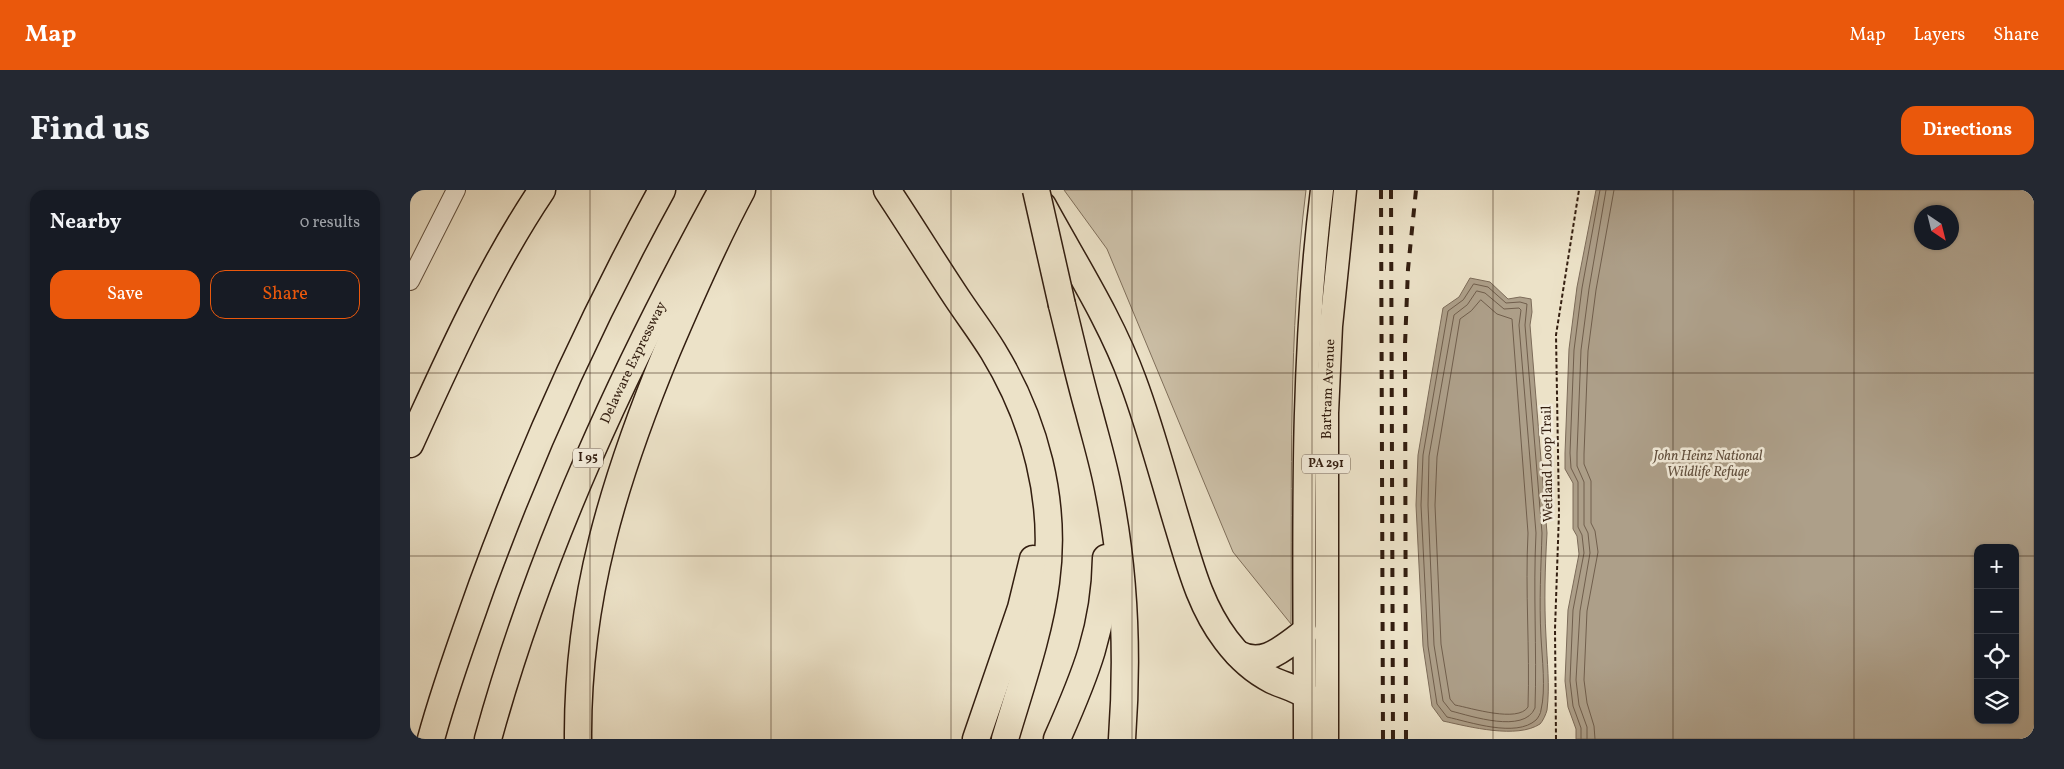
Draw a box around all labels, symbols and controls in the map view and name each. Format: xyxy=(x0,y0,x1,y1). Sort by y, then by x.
text: Map xyxy=(25,18,76,52)
text: Map xyxy=(1849,23,1885,48)
text: Layers xyxy=(1913,23,1965,48)
text: Share xyxy=(1993,23,2039,48)
text: Find us xyxy=(30,106,150,154)
button: Directions xyxy=(1901,106,2034,155)
north arrow xyxy=(1914,205,1959,250)
text: Nearby xyxy=(50,208,121,237)
text: 0 results xyxy=(300,212,360,234)
button: Save xyxy=(50,270,200,319)
button: Share xyxy=(210,270,360,319)
street label: Delaware Expressway xyxy=(596,298,671,427)
street label: Bartram Avenue xyxy=(1318,338,1340,439)
street label: Wetland Loop Trail xyxy=(1537,405,1559,523)
park label: John Heinz National Wildlife Refuge xyxy=(1651,447,1763,482)
road number: I 95 xyxy=(573,448,603,468)
road number: PA 291 xyxy=(1302,454,1350,474)
map controls xyxy=(1974,544,2019,724)
button: + xyxy=(1974,544,2019,589)
button: − xyxy=(1974,589,2019,634)
button: locate xyxy=(1974,634,2019,679)
button: layers xyxy=(1974,679,2019,724)

